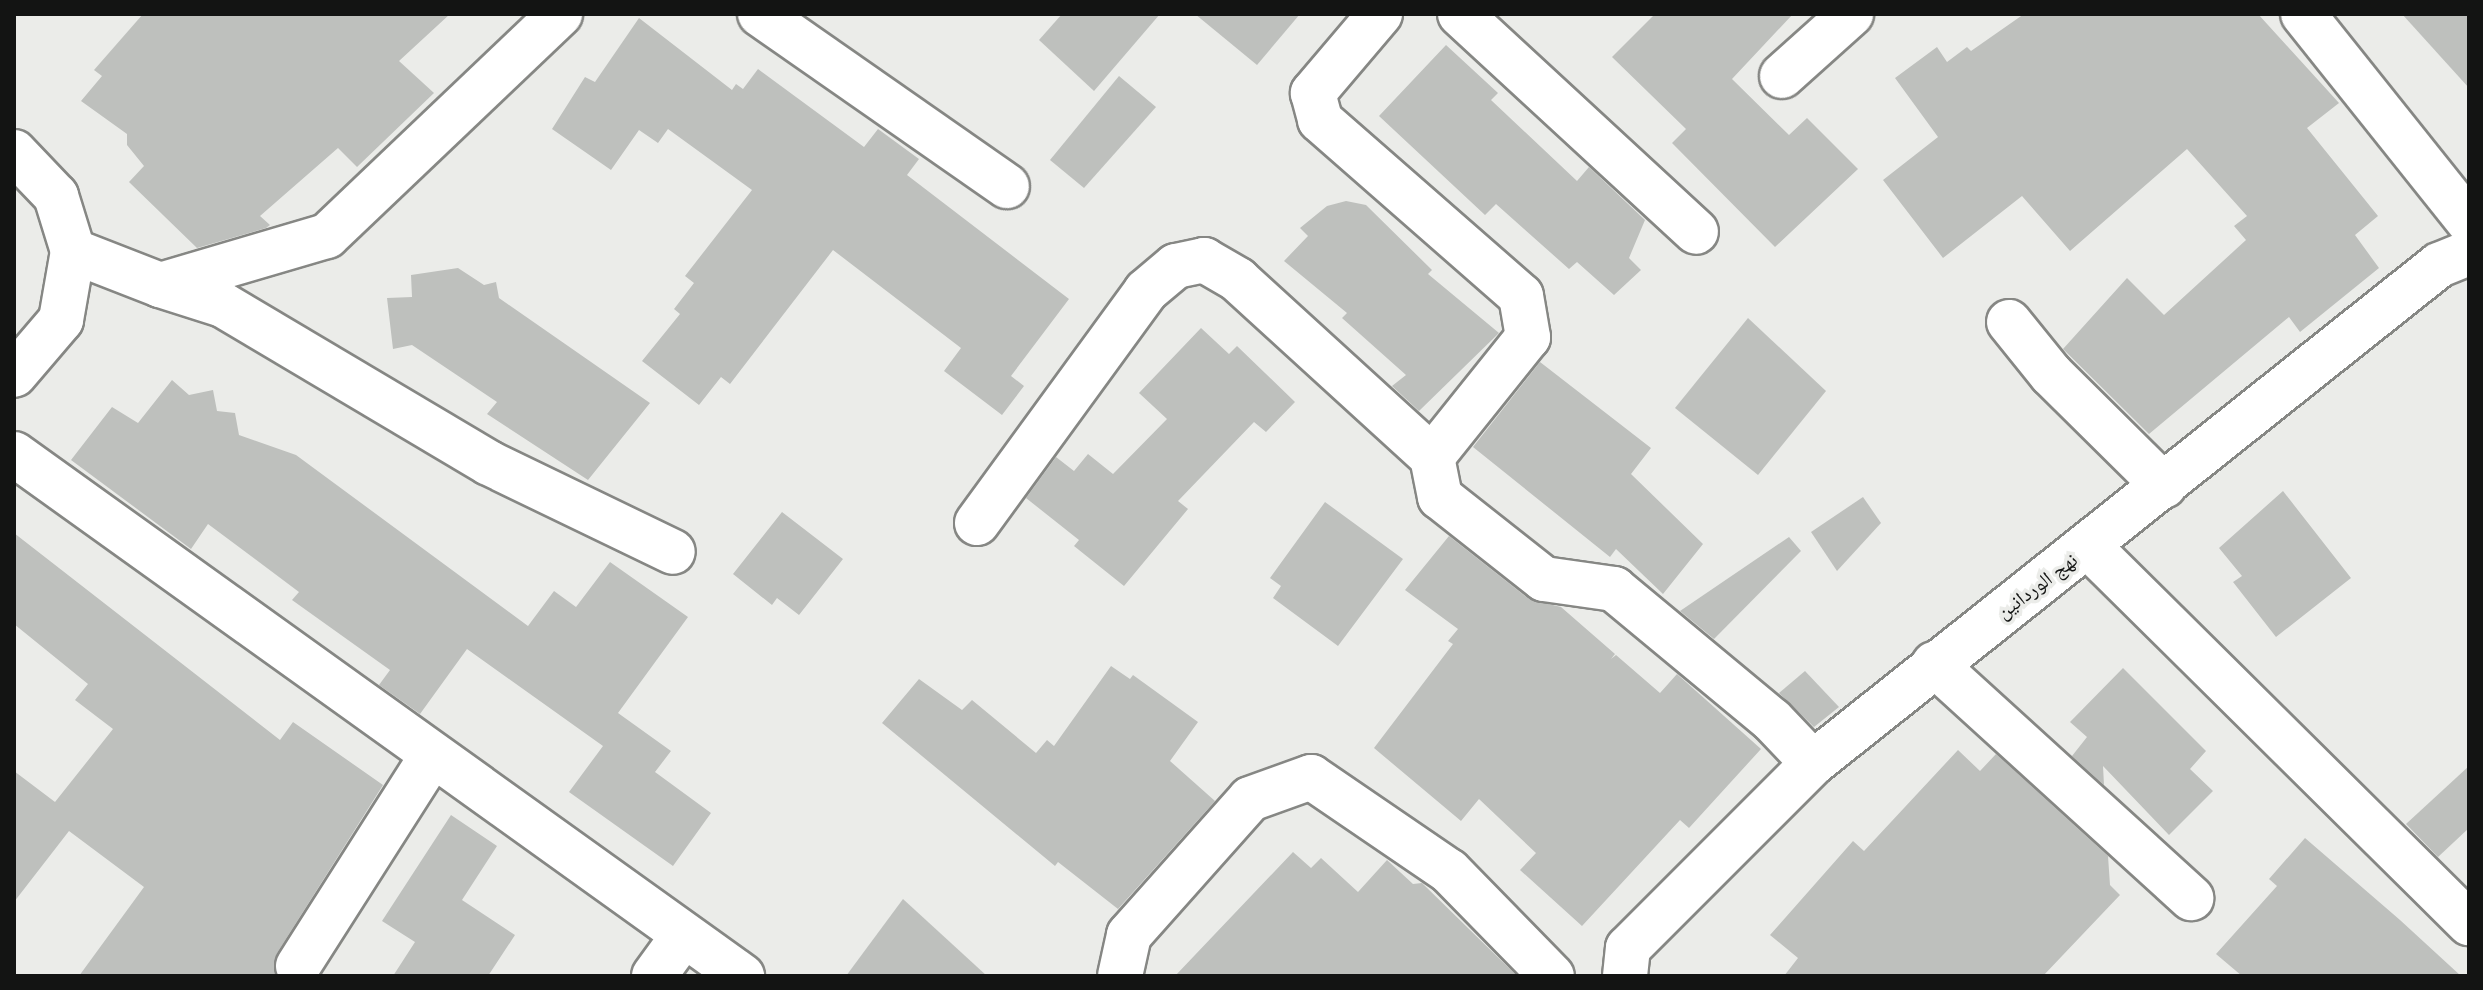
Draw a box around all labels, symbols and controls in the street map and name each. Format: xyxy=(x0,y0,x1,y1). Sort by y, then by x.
street label: نهج الوردانين xyxy=(1992,548,2082,624)

